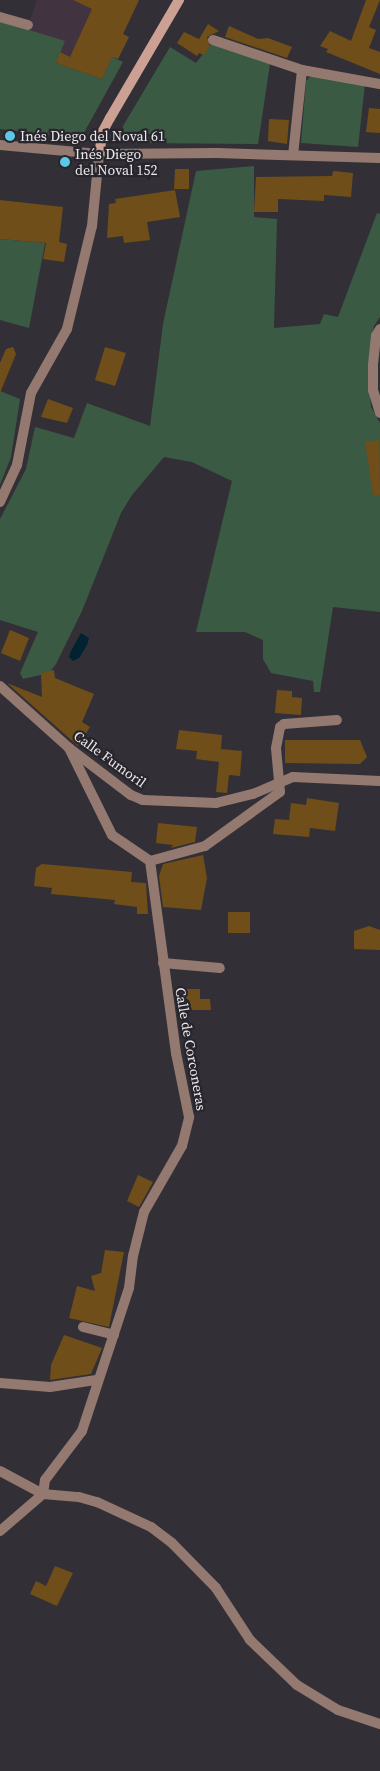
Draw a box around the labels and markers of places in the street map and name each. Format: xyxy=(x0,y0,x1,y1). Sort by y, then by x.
place label: Inés Diego del Noval 61 xyxy=(20,128,165,144)
marker: Inés Diego del Noval 61 xyxy=(4,130,16,142)
place label: Inés Diego del Noval 152 xyxy=(75,146,158,178)
marker: Inés Diego del Noval 152 xyxy=(59,156,71,168)

